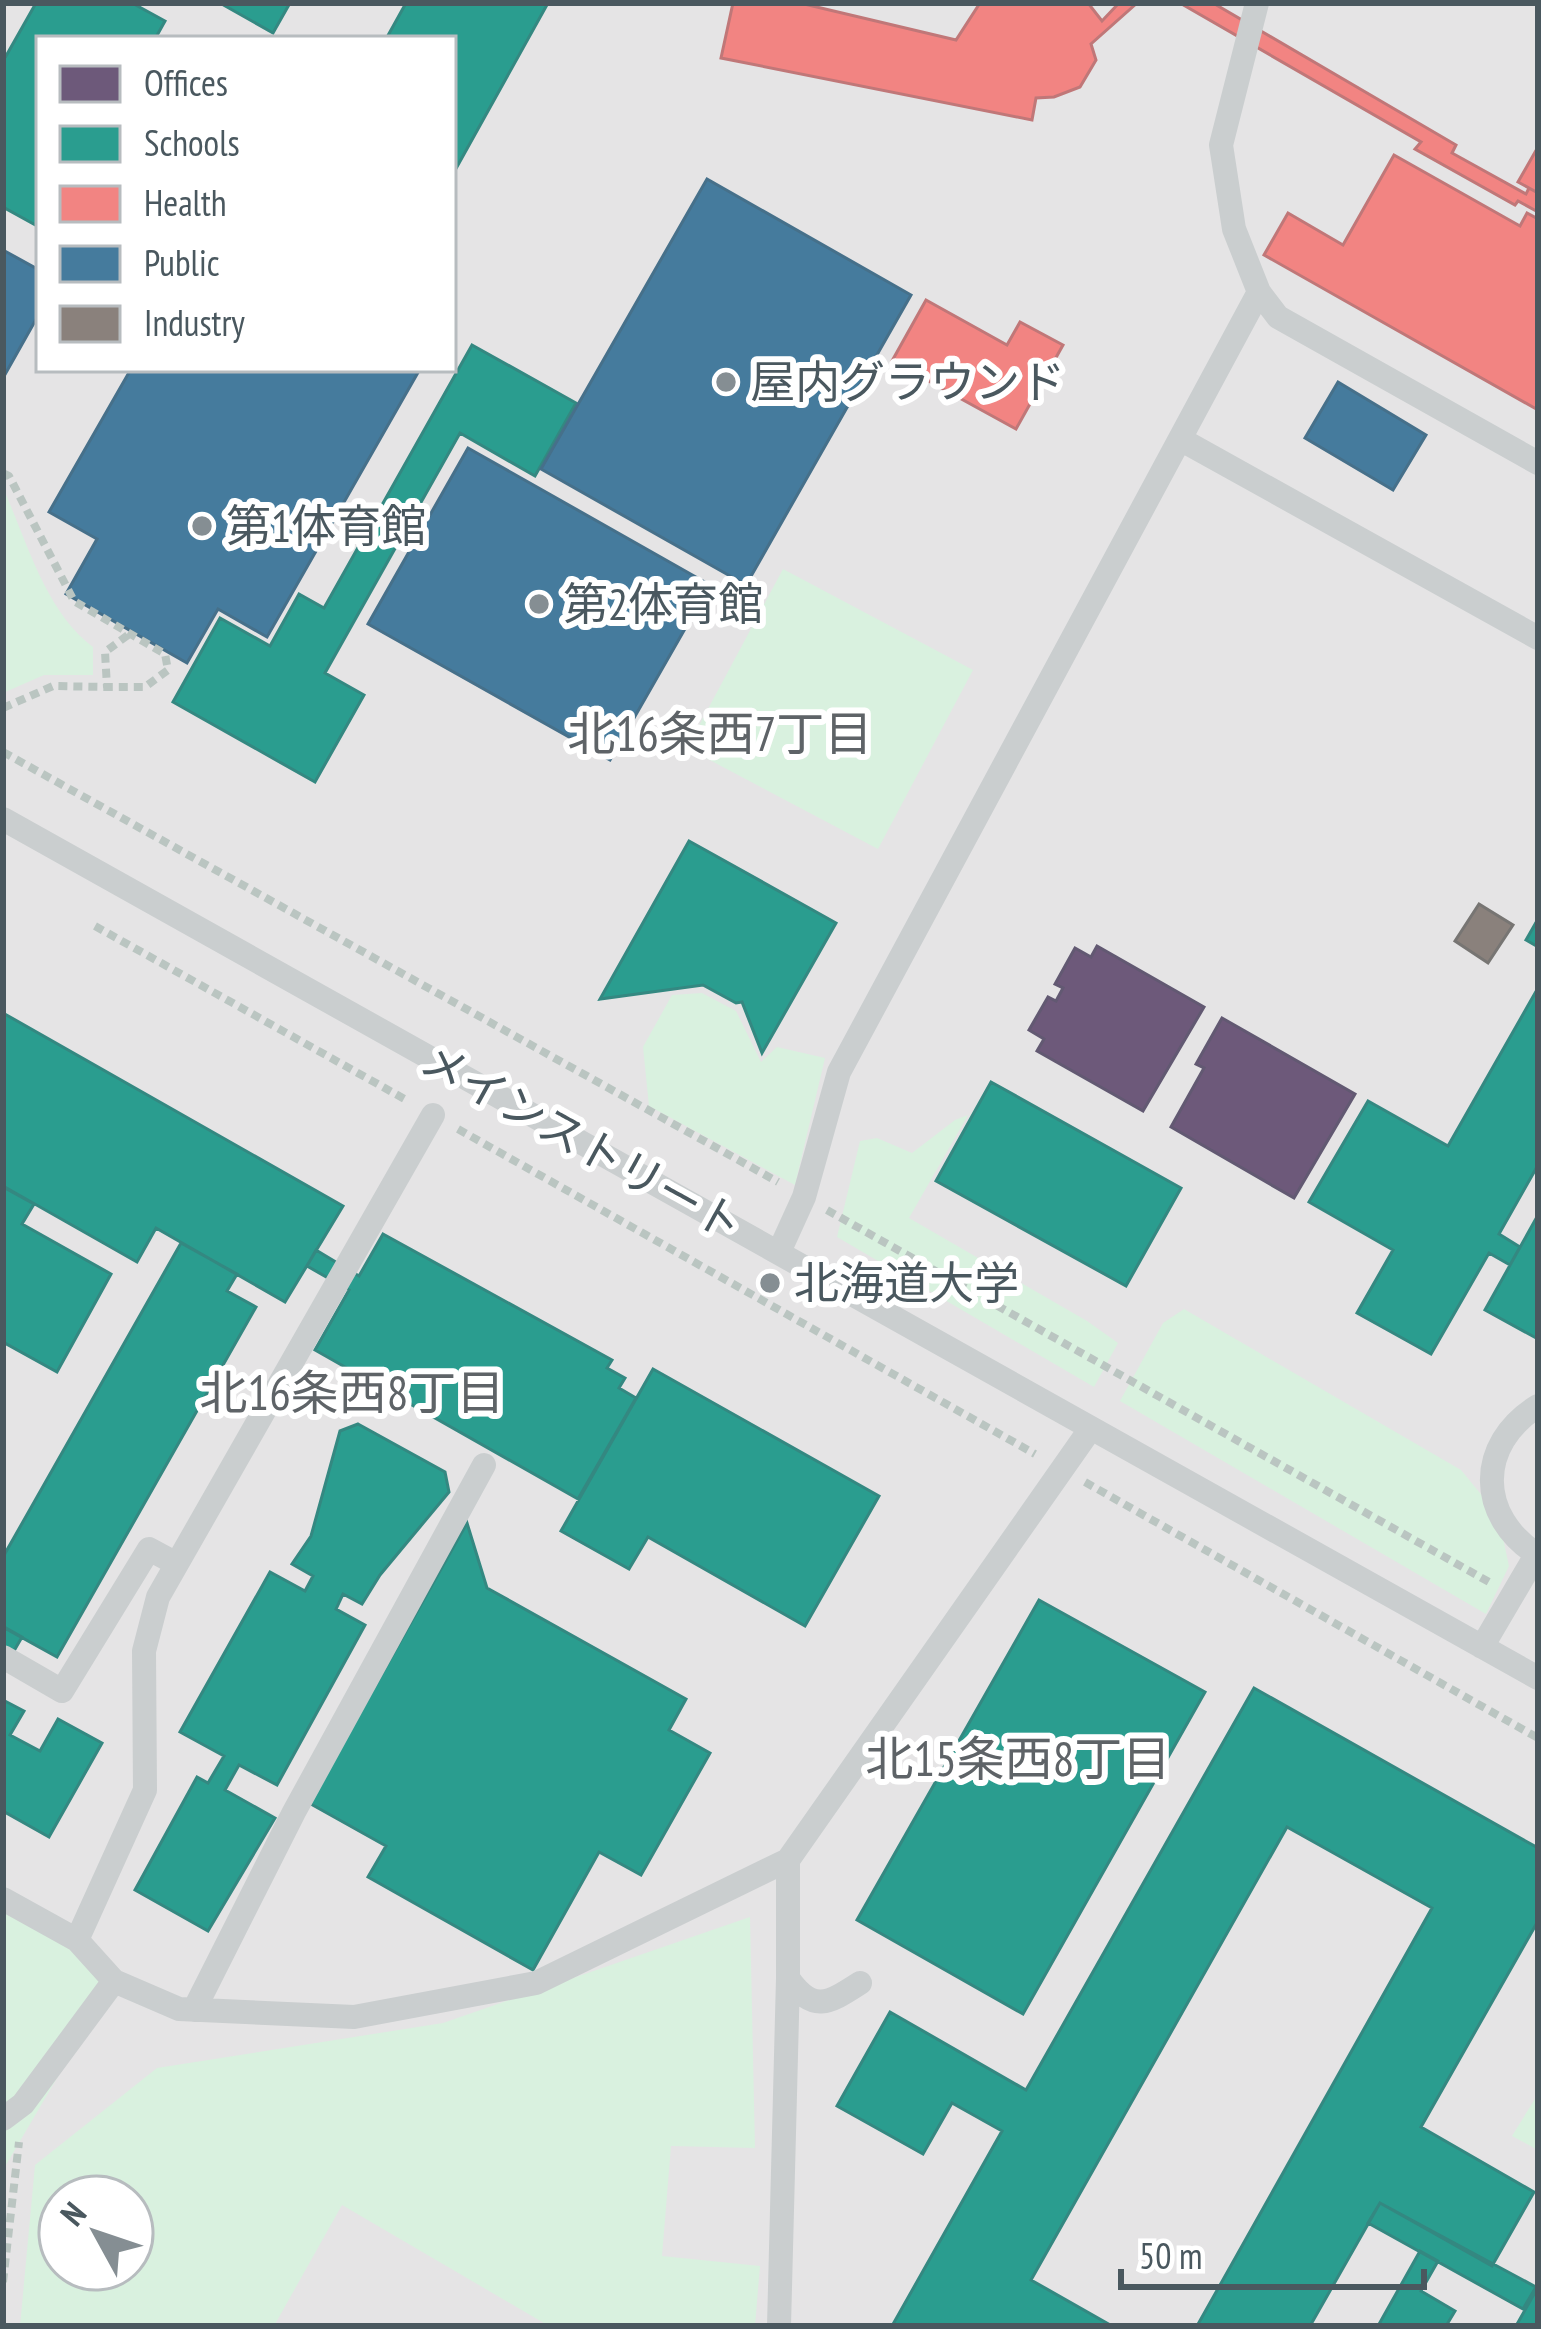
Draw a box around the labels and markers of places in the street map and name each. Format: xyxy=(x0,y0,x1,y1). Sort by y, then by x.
place label: 屋内グラウンド xyxy=(750,352,1065,410)
marker: 屋内グラウンド xyxy=(713,369,739,395)
place label: 第1体育館 xyxy=(226,496,426,554)
marker: 第1体育館 xyxy=(189,513,215,539)
place label: 第2体育館 xyxy=(563,574,763,632)
marker: 第2体育館 xyxy=(526,591,552,617)
place label: 北海道大学 xyxy=(794,1253,1019,1311)
marker: 北海道大学 xyxy=(757,1270,783,1296)

